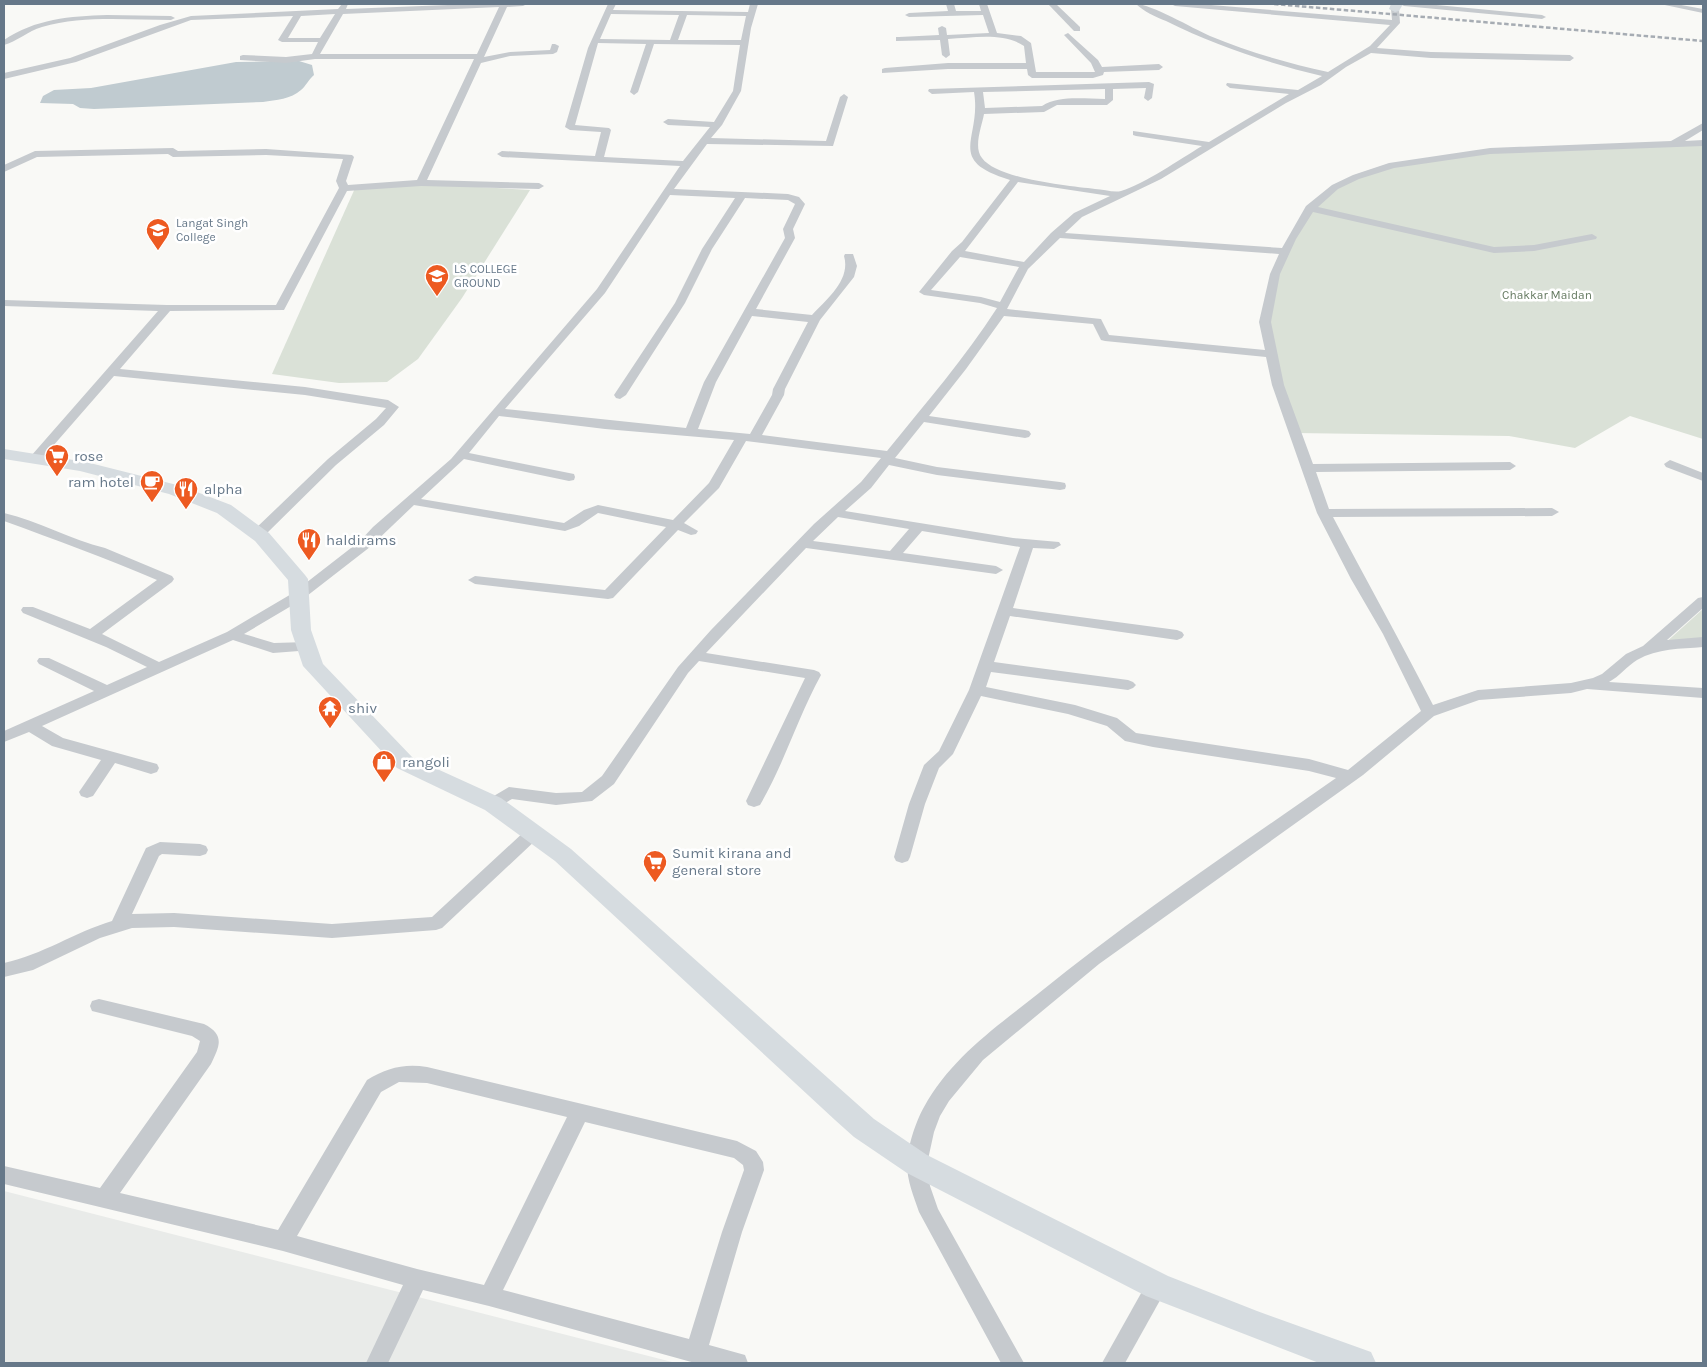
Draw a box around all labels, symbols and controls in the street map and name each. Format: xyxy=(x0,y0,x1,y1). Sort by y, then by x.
place label: Langat Singh College xyxy=(176,216,248,244)
school or university icon: Langat Singh College xyxy=(145,217,171,251)
place label: LS COLLEGE GROUND xyxy=(454,262,517,290)
school or university icon: LS COLLEGE GROUND xyxy=(424,263,450,297)
park label: Chakkar Maidan xyxy=(1502,288,1592,302)
supermarket icon: rose xyxy=(44,443,70,477)
place label: rose xyxy=(74,447,103,465)
cafe icon: ram hotel xyxy=(139,469,165,503)
place label: ram hotel xyxy=(68,473,134,491)
restaurant icon: alpha xyxy=(173,476,199,510)
place label: alpha xyxy=(204,480,243,498)
restaurant icon: haldirams xyxy=(296,527,322,561)
place label: haldirams xyxy=(326,531,396,549)
temple icon: shiv xyxy=(317,695,343,729)
place label: shiv xyxy=(348,699,377,717)
shop icon: rangoli xyxy=(371,749,397,783)
place label: rangoli xyxy=(402,753,450,771)
place label: Sumit kirana and general store xyxy=(672,844,792,879)
supermarket icon: Sumit kirana and general store xyxy=(642,849,668,883)

